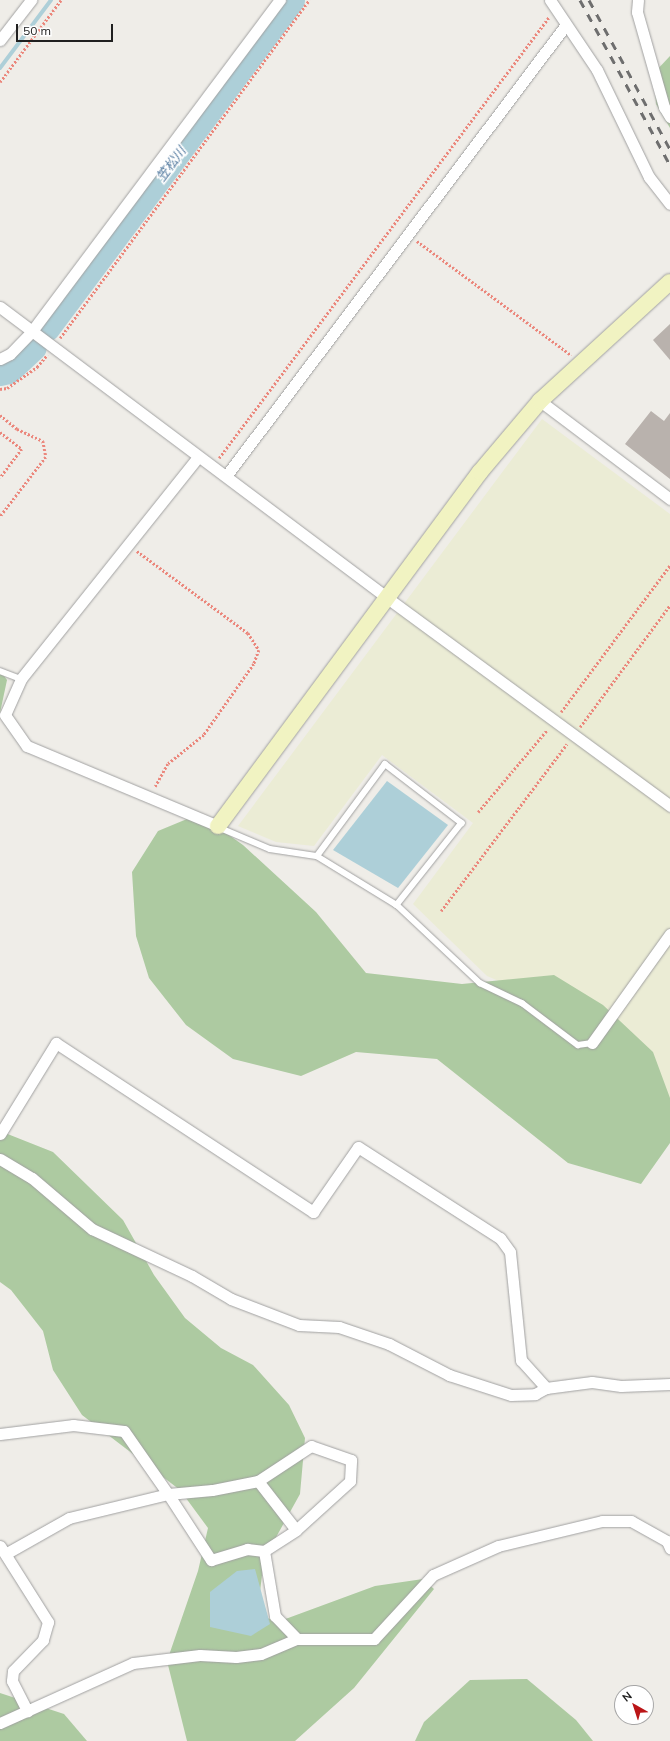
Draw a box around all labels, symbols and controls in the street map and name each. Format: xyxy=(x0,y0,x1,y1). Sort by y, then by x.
scale bar xyxy=(18,16,115,42)
text: 50 m xyxy=(23,23,51,38)
water label: 笠松川 xyxy=(153,144,189,184)
north arrow xyxy=(614,1685,654,1725)
text: N xyxy=(619,1688,635,1705)

